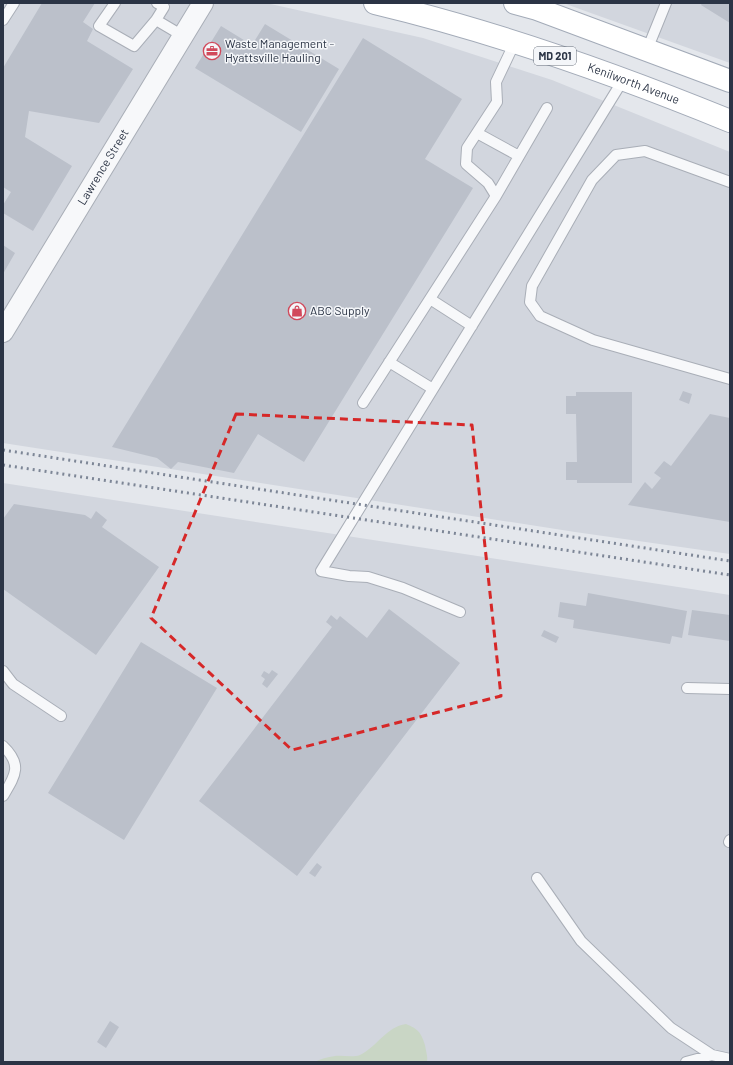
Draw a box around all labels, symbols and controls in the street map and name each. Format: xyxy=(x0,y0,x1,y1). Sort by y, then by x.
place label: Waste Management - Hyattsville Hauling xyxy=(225,36,334,64)
office icon: Waste Management - Hyattsville Hauling xyxy=(202,41,222,61)
road number: MD 201 xyxy=(534,47,576,65)
street label: Kenilworth Avenue xyxy=(586,59,682,106)
street label: Lawrence Street xyxy=(74,126,131,207)
shop icon: ABC Supply xyxy=(287,301,307,321)
place label: ABC Supply xyxy=(310,303,370,317)

